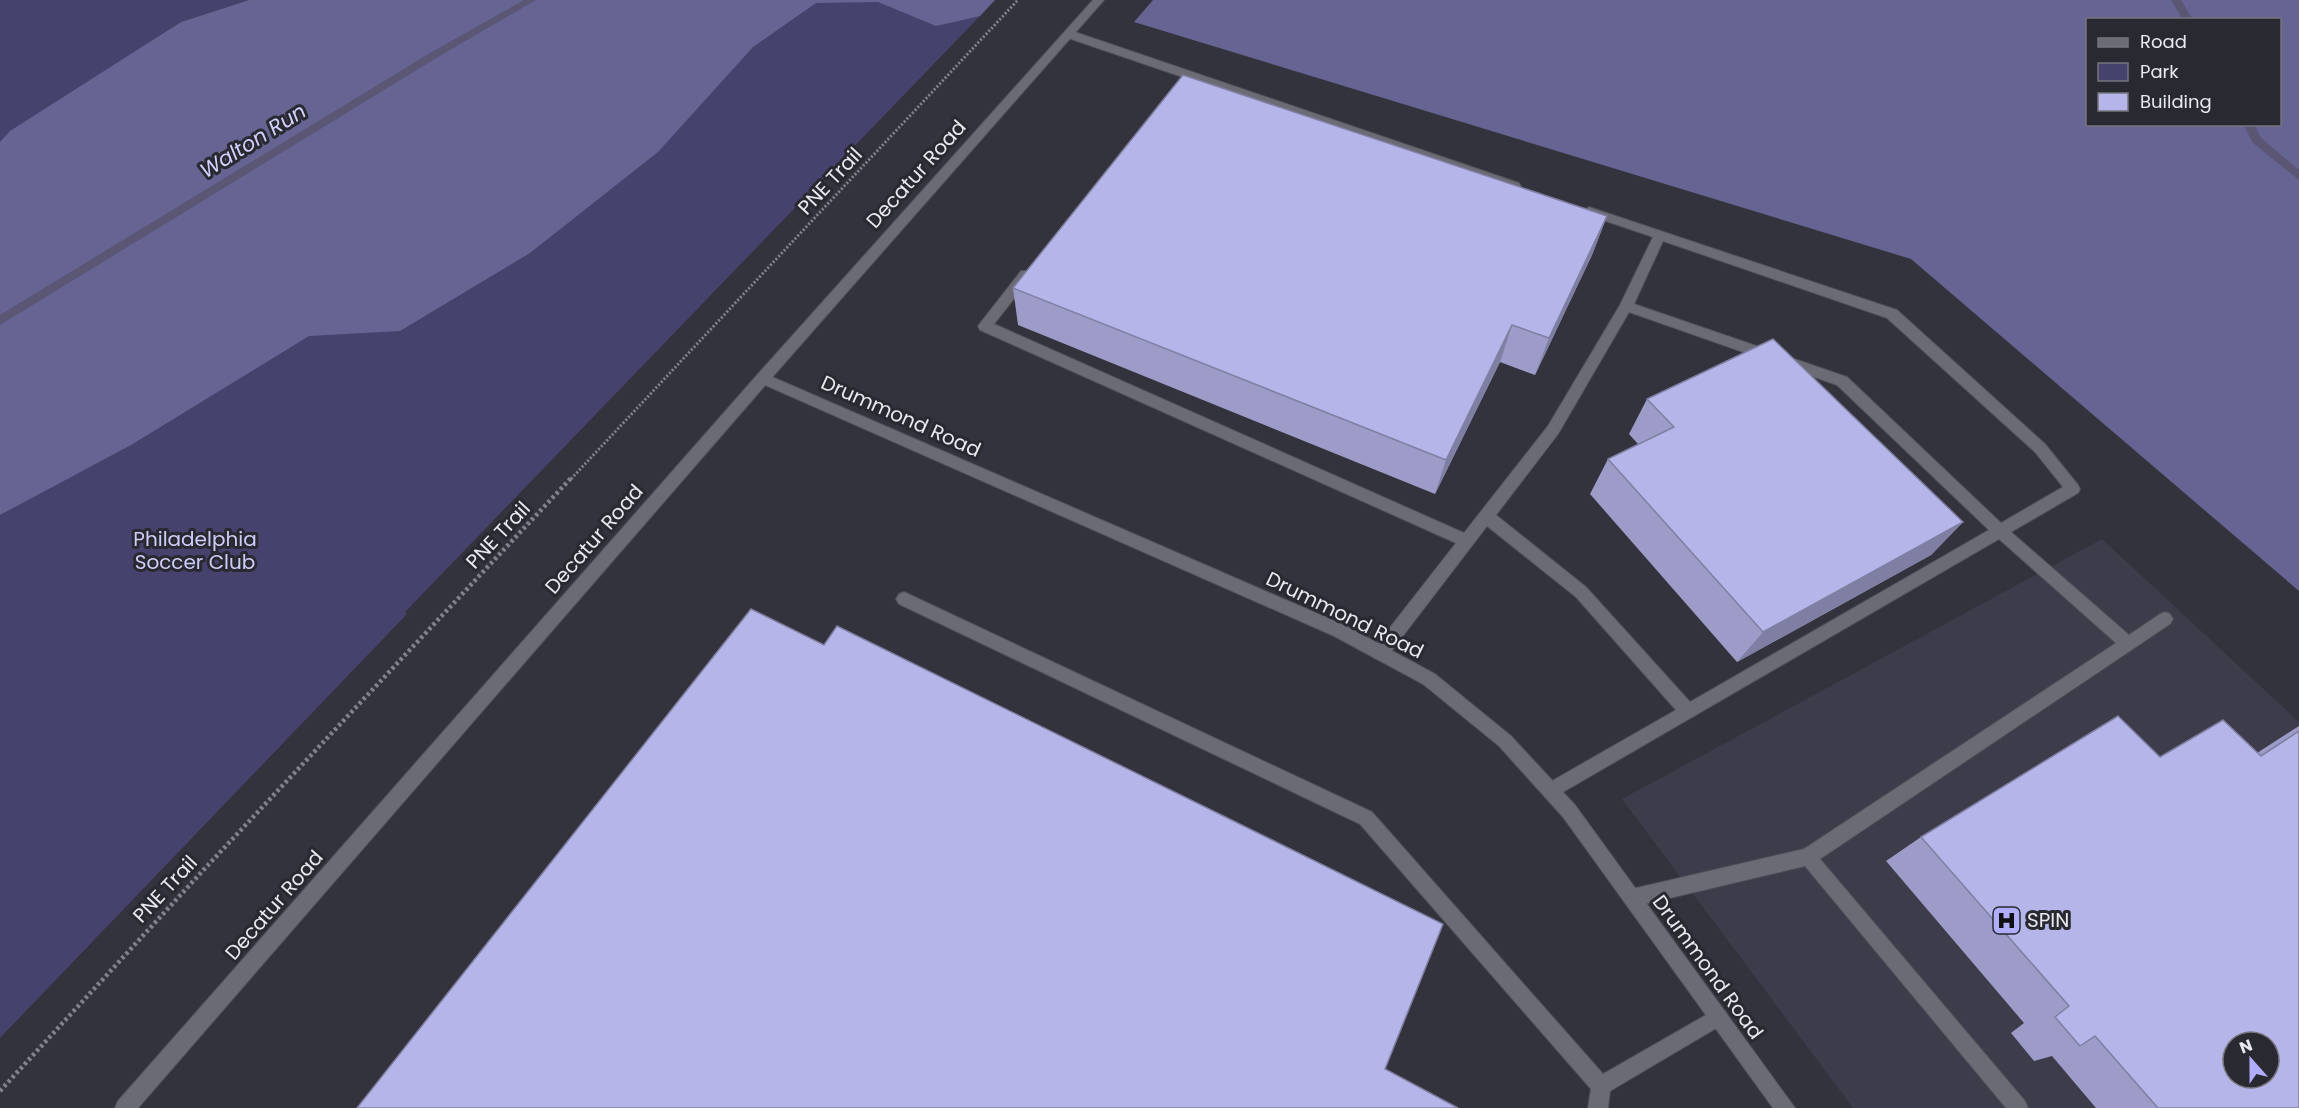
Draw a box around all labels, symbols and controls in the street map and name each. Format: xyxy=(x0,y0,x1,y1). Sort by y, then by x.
legend xyxy=(2086,18,2281,126)
text: Road xyxy=(2140,29,2187,54)
text: Park xyxy=(2140,59,2179,84)
text: Building xyxy=(2140,89,2212,114)
water label: Walton Run xyxy=(194,96,311,185)
street label: Decatur Road xyxy=(860,114,972,234)
street label: PNE Trail xyxy=(791,141,869,221)
street label: Drummond Road xyxy=(817,368,985,464)
street label: Decatur Road xyxy=(538,478,650,600)
street label: PNE Trail xyxy=(459,495,537,575)
park label: Philadelphia Soccer Club xyxy=(133,525,257,576)
street label: Drummond Road xyxy=(1262,565,1428,665)
street label: Decatur Road xyxy=(218,844,330,966)
street label: PNE Trail xyxy=(126,849,204,929)
street label: Drummond Road xyxy=(1646,889,1770,1045)
hospital icon: SPIN xyxy=(1990,904,2022,936)
place label: SPIN xyxy=(2027,906,2069,934)
north arrow xyxy=(2221,1030,2281,1090)
text: N xyxy=(2236,1034,2256,1059)

